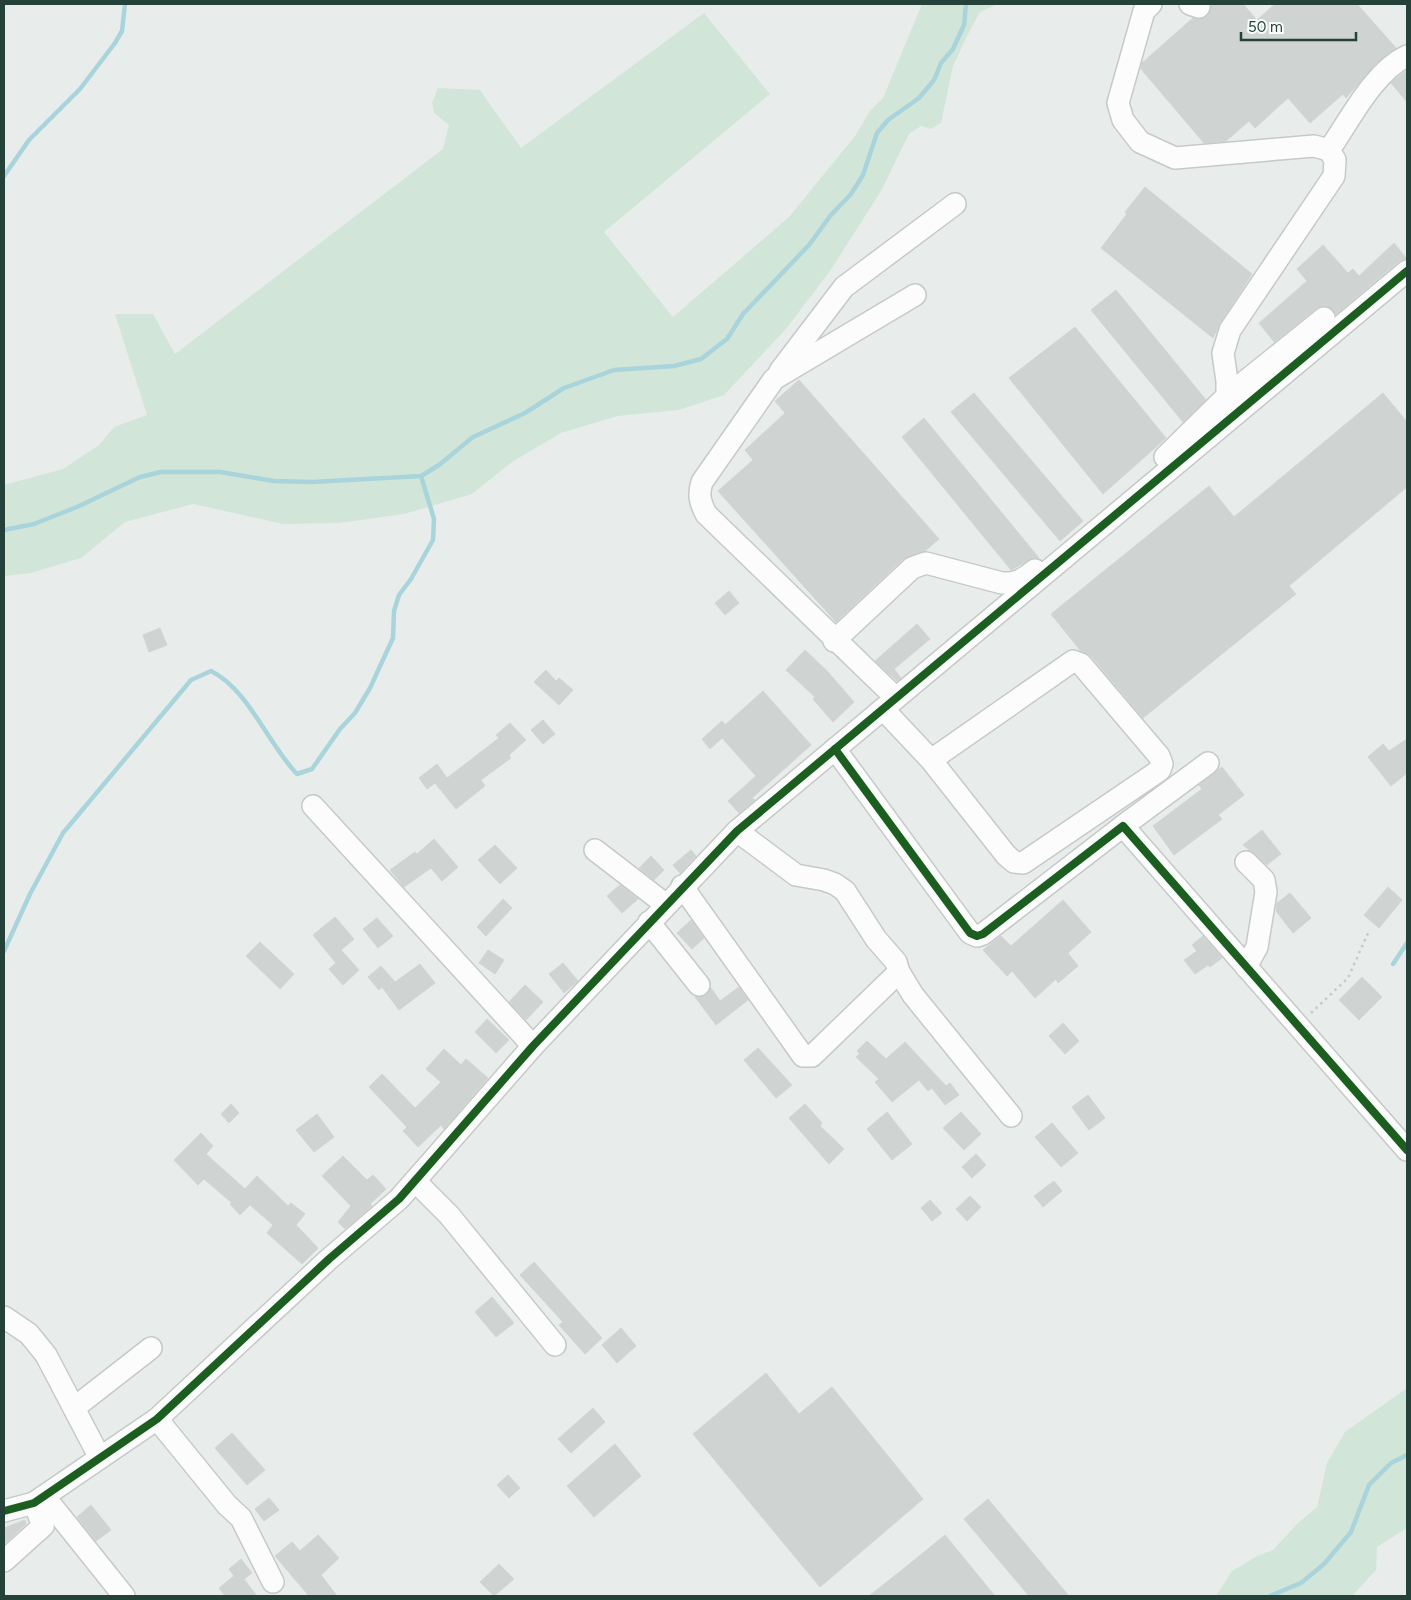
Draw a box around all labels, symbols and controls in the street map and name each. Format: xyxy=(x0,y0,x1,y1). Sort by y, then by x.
scale bar xyxy=(1241,10,1356,42)
text: 50 m xyxy=(1248,18,1283,36)

